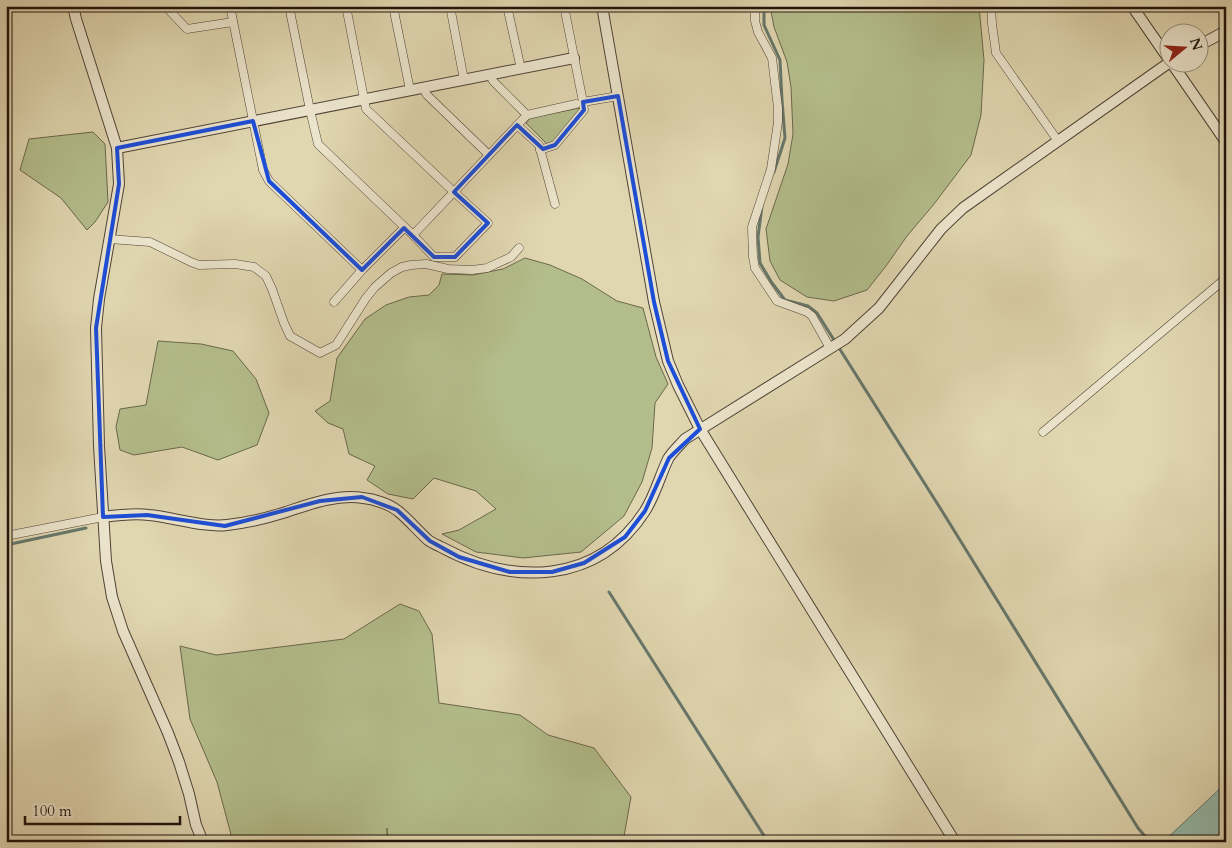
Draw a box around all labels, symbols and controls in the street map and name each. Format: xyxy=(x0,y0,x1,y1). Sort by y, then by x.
north arrow xyxy=(1160,22,1210,72)
text: N xyxy=(1185,35,1207,53)
scale bar xyxy=(25,793,180,825)
text: 100 m xyxy=(32,801,72,821)

